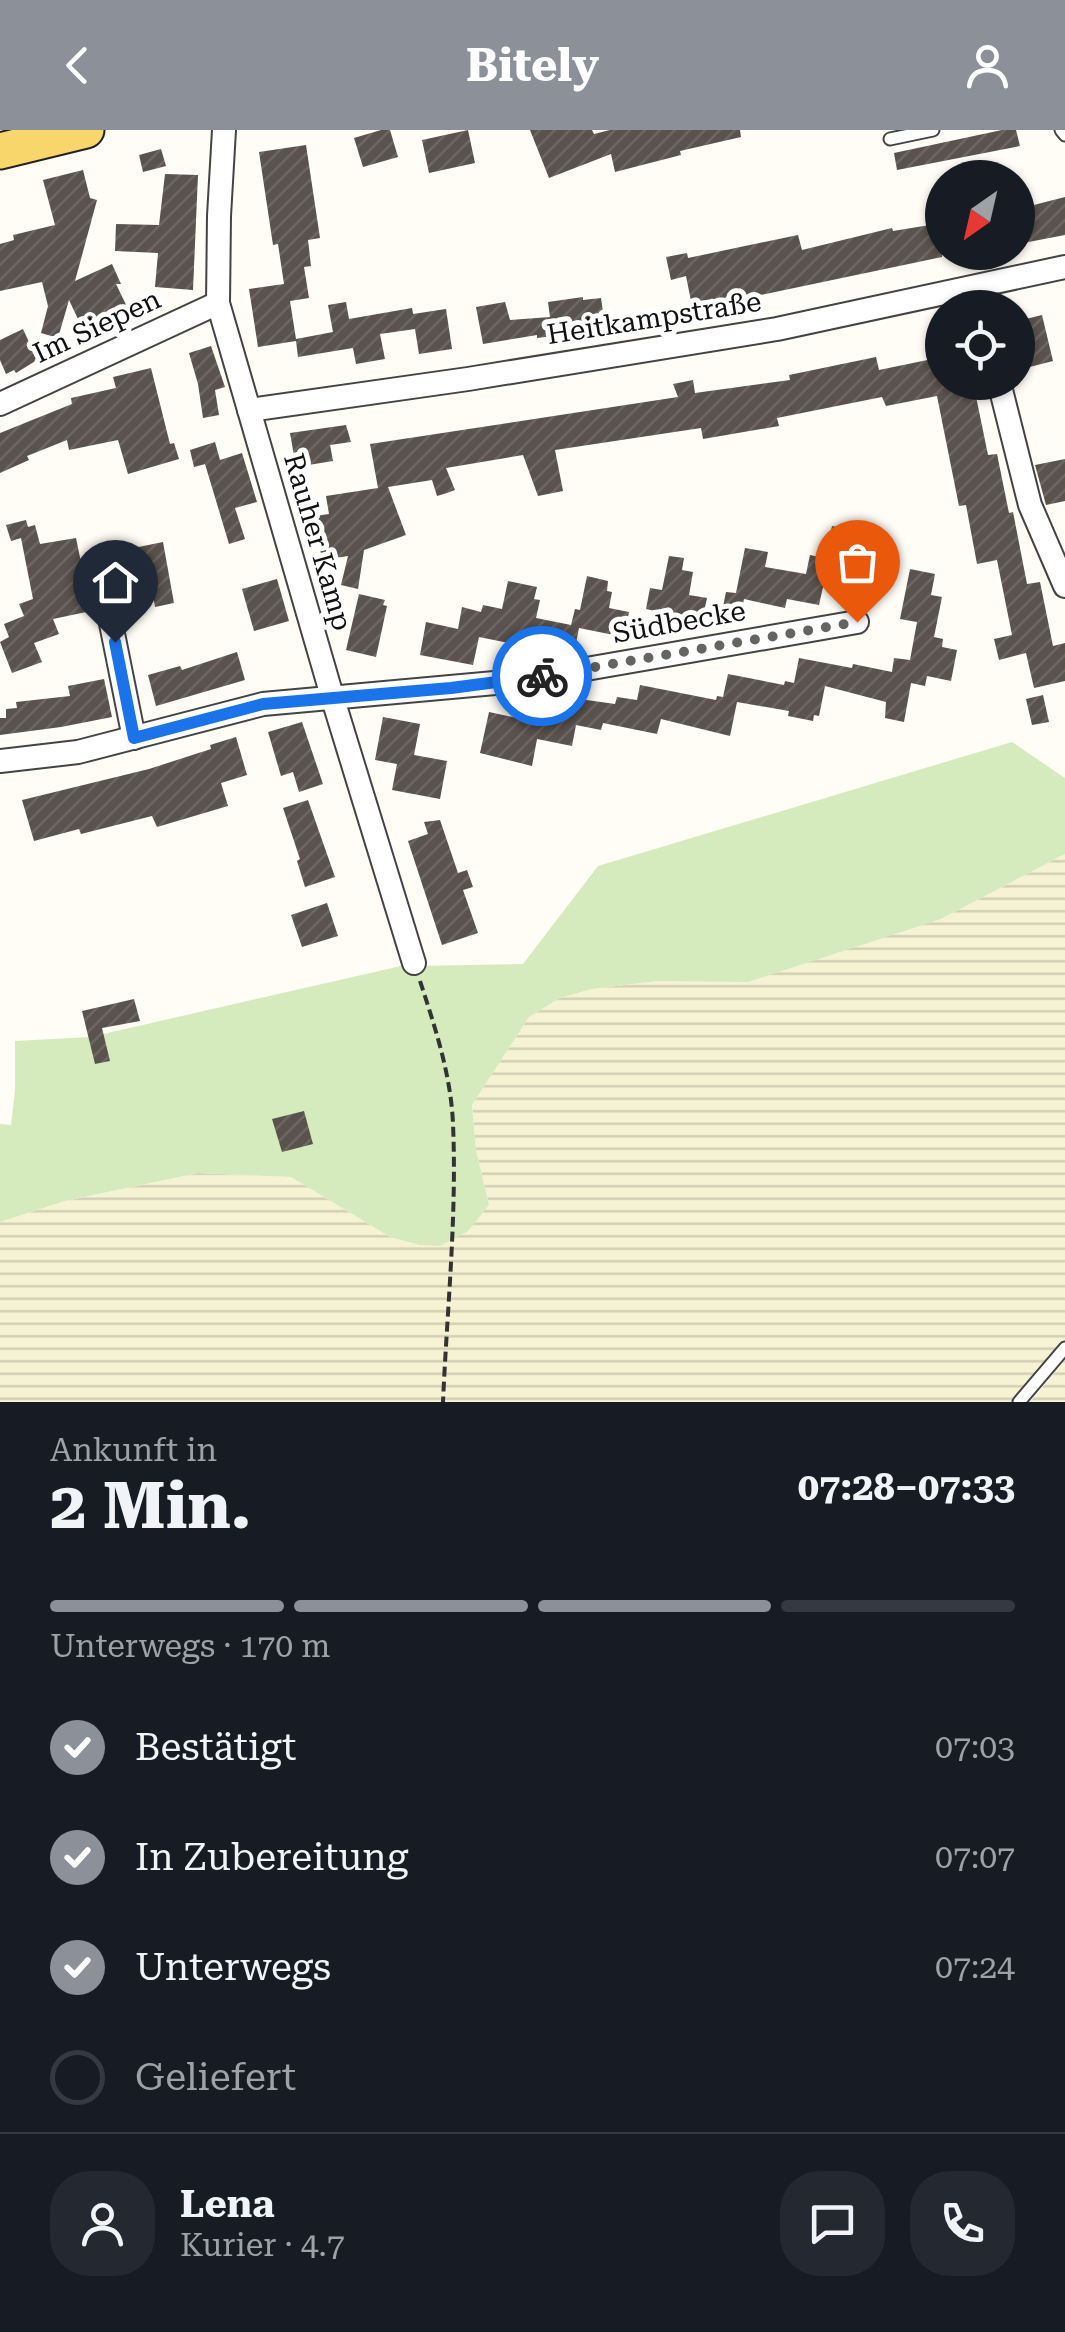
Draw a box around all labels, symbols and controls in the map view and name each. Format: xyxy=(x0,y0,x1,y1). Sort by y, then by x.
icon: back xyxy=(50,38,105,93)
icon: person xyxy=(960,38,1015,93)
text: Bitely xyxy=(466,39,599,92)
north arrow xyxy=(925,160,1035,270)
map controls xyxy=(925,160,1035,400)
street label: Im Siepen xyxy=(28,282,166,370)
street label: Heitkampstraße xyxy=(544,285,764,351)
button: locate xyxy=(925,290,1035,400)
street label: Rauher Kamp xyxy=(277,450,359,634)
pin xyxy=(815,520,900,623)
icon: bag xyxy=(830,535,885,590)
pin xyxy=(73,540,158,643)
icon: home xyxy=(88,555,143,610)
street label: Südbecke xyxy=(610,594,748,650)
courier xyxy=(492,626,592,726)
icon: bike xyxy=(515,649,570,704)
text: Ankunft in xyxy=(50,1431,217,1469)
text: 07:28–07:33 xyxy=(798,1465,1015,1509)
text: 2 Min. xyxy=(50,1468,251,1544)
text: Unterwegs · 170 m xyxy=(50,1627,330,1665)
icon: check xyxy=(50,1720,105,1775)
text: Bestätigt xyxy=(135,1725,296,1769)
text: 07:03 xyxy=(935,1728,1015,1766)
icon: check xyxy=(50,1830,105,1885)
text: In Zubereitung xyxy=(135,1835,408,1879)
text: 07:07 xyxy=(935,1838,1015,1876)
icon: check xyxy=(50,1940,105,1995)
text: Unterwegs xyxy=(135,1945,331,1989)
text: 07:24 xyxy=(935,1948,1015,1986)
text: Geliefert xyxy=(135,2055,296,2099)
button: person xyxy=(50,2171,155,2276)
button: chat xyxy=(780,2171,885,2276)
button: phone xyxy=(910,2171,1015,2276)
text: Lena xyxy=(180,2182,275,2226)
text: Kurier · 4.7 xyxy=(180,2226,345,2264)

